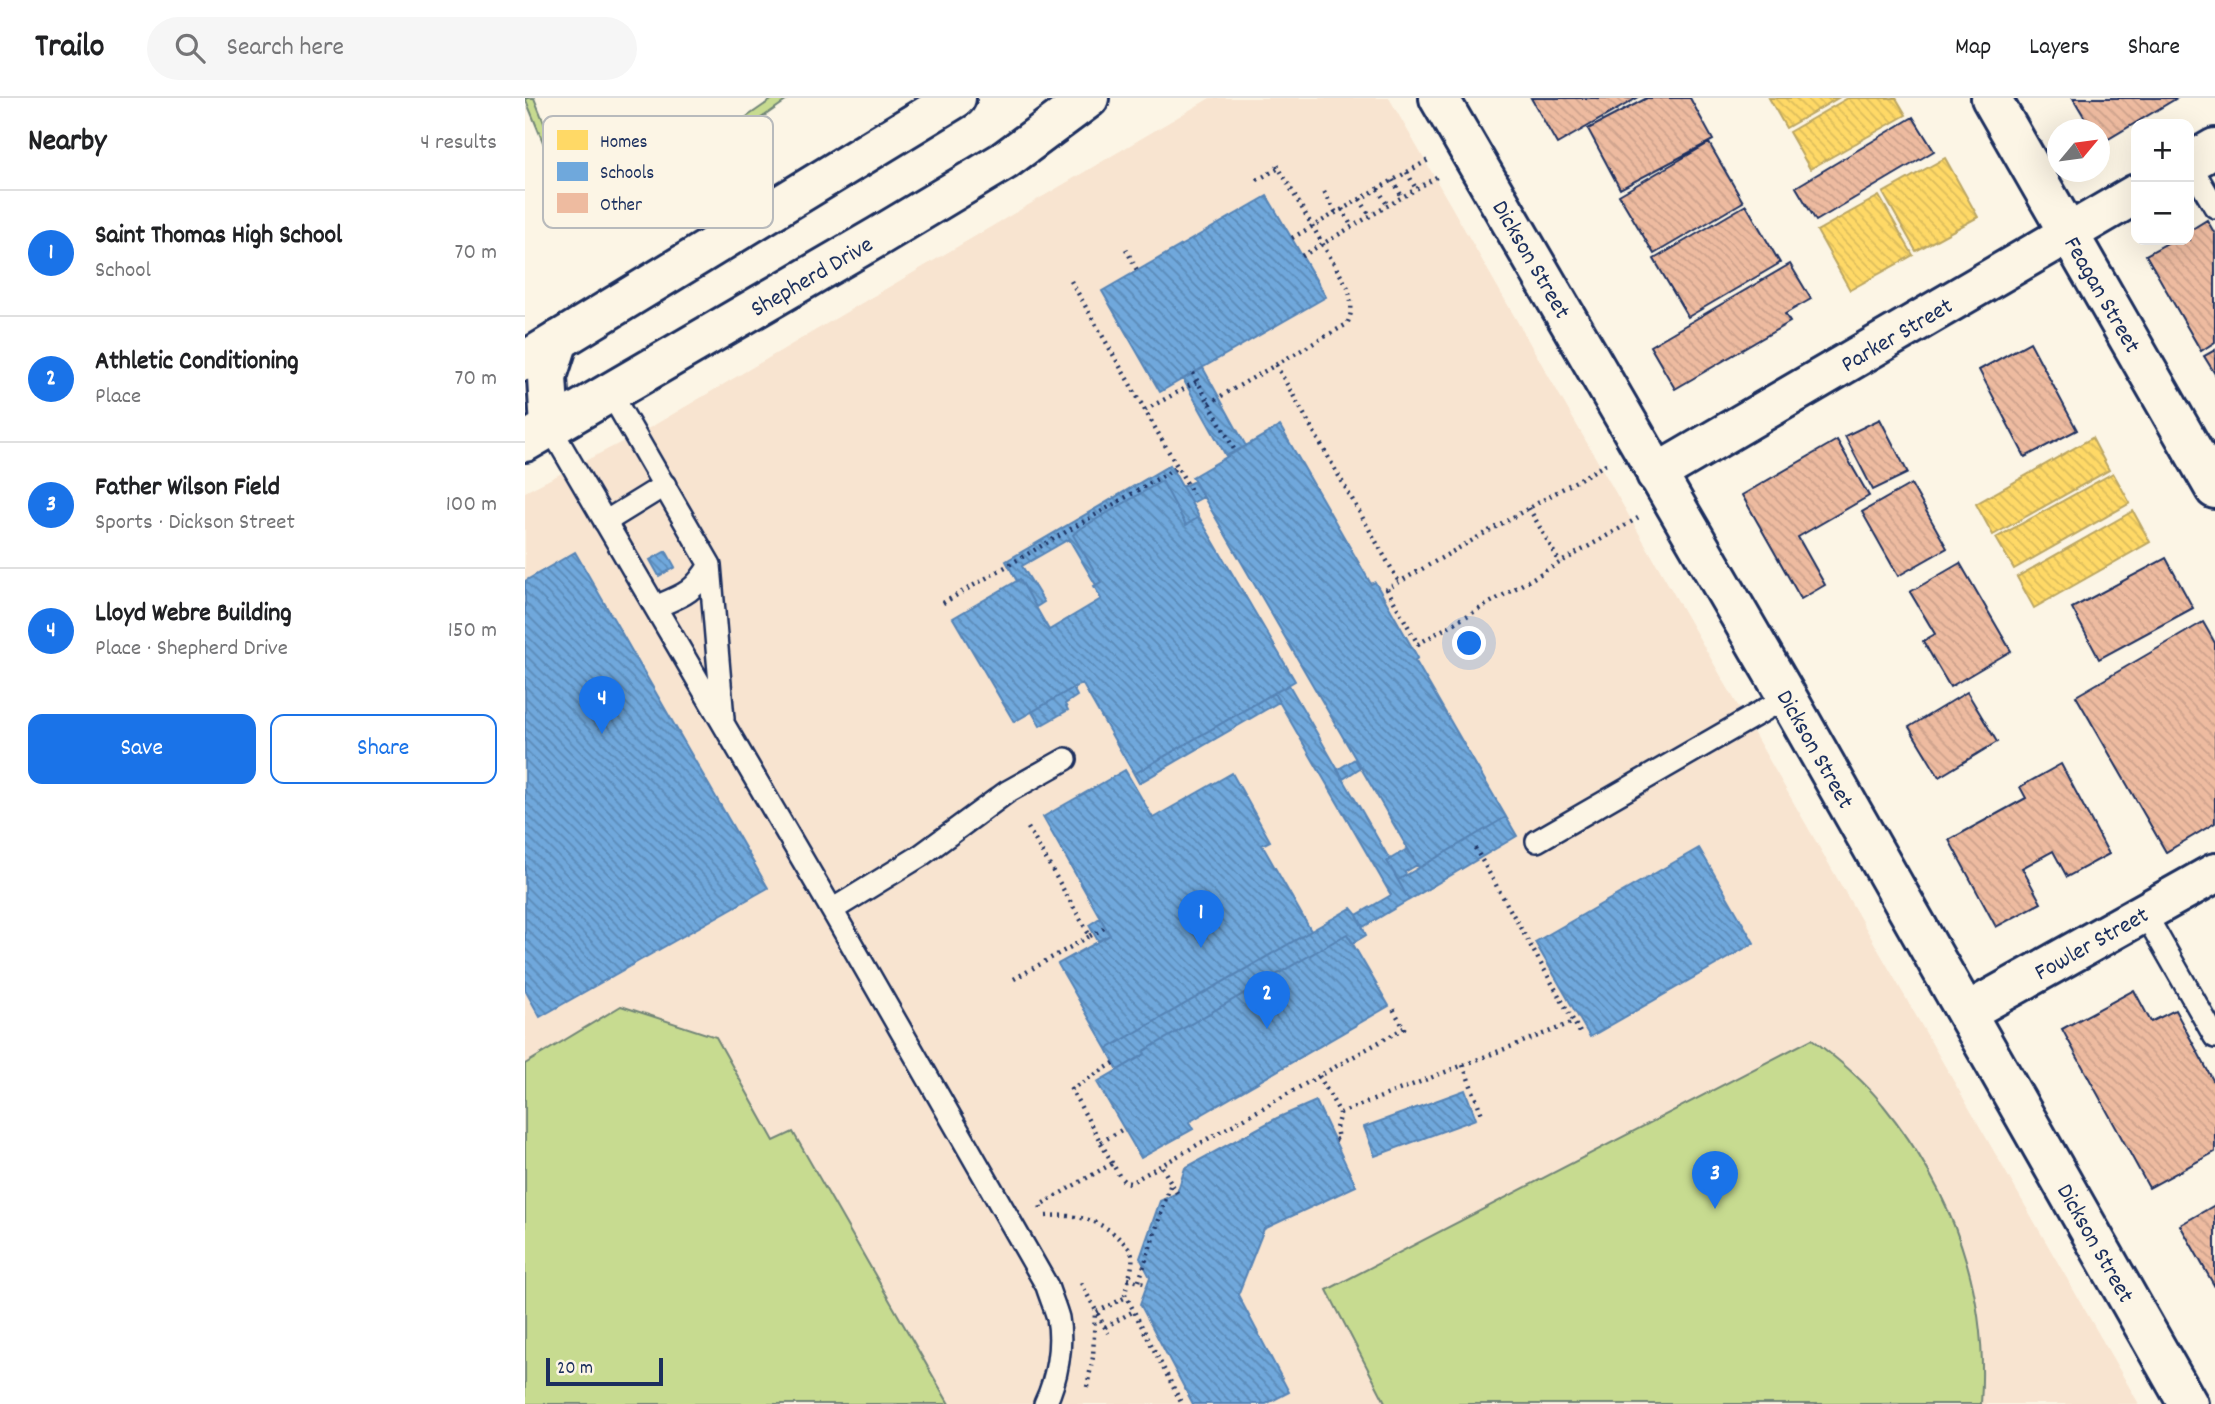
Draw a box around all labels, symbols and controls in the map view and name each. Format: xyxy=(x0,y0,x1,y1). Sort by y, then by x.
search box xyxy=(147,17,637,80)
text: Trailo xyxy=(35,25,105,72)
icon: search xyxy=(171,29,209,67)
text: Search here xyxy=(227,30,344,67)
text: Map xyxy=(1955,31,1991,65)
text: Layers xyxy=(2029,31,2090,65)
text: Share xyxy=(2128,31,2180,65)
legend xyxy=(543,116,773,228)
north arrow xyxy=(2047,119,2110,182)
map controls xyxy=(2131,119,2194,245)
button: + xyxy=(2131,119,2194,182)
text: Nearby xyxy=(28,122,106,165)
text: 4 results xyxy=(420,127,497,160)
text: Homes xyxy=(600,130,648,157)
text: Schools xyxy=(600,161,654,188)
button: − xyxy=(2131,182,2194,245)
text: Other xyxy=(600,193,642,220)
street label: Dickson Street xyxy=(1482,195,1578,326)
text: Saint Thomas High School xyxy=(95,218,342,255)
street label: Shepherd Drive xyxy=(745,229,880,327)
street label: Feagan Street xyxy=(2054,231,2148,360)
text: 1 xyxy=(48,237,54,270)
text: 70 m xyxy=(455,237,497,270)
text: School xyxy=(95,255,151,288)
street label: Parker Street xyxy=(1835,290,1960,382)
text: Athletic Conditioning xyxy=(95,344,299,381)
text: 2 xyxy=(46,363,56,396)
text: 70 m xyxy=(455,363,497,396)
text: Place xyxy=(95,381,141,414)
text: Father Wilson Field xyxy=(95,470,280,507)
text: 3 xyxy=(46,489,56,522)
text: 100 m xyxy=(446,489,497,522)
text: Sports · Dickson Street xyxy=(95,507,295,540)
text: Lloyd Webre Building xyxy=(95,596,292,633)
text: 4 xyxy=(46,615,56,648)
text: 150 m xyxy=(448,615,497,648)
your location xyxy=(1452,626,1486,660)
text: Place · Shepherd Drive xyxy=(95,633,288,666)
pin: 4 xyxy=(579,676,625,734)
street label: Dickson Street xyxy=(1766,684,1861,816)
button: Save xyxy=(28,714,256,784)
button: Share xyxy=(270,714,497,784)
pin: 1 xyxy=(1178,890,1224,948)
street label: Fowler Street xyxy=(2029,900,2156,991)
pin: 2 xyxy=(1244,971,1290,1029)
pin: 3 xyxy=(1692,1151,1738,1209)
street label: Dickson Street xyxy=(2046,1178,2141,1310)
scale bar xyxy=(546,1355,663,1387)
text: 20 m xyxy=(557,1356,593,1383)

